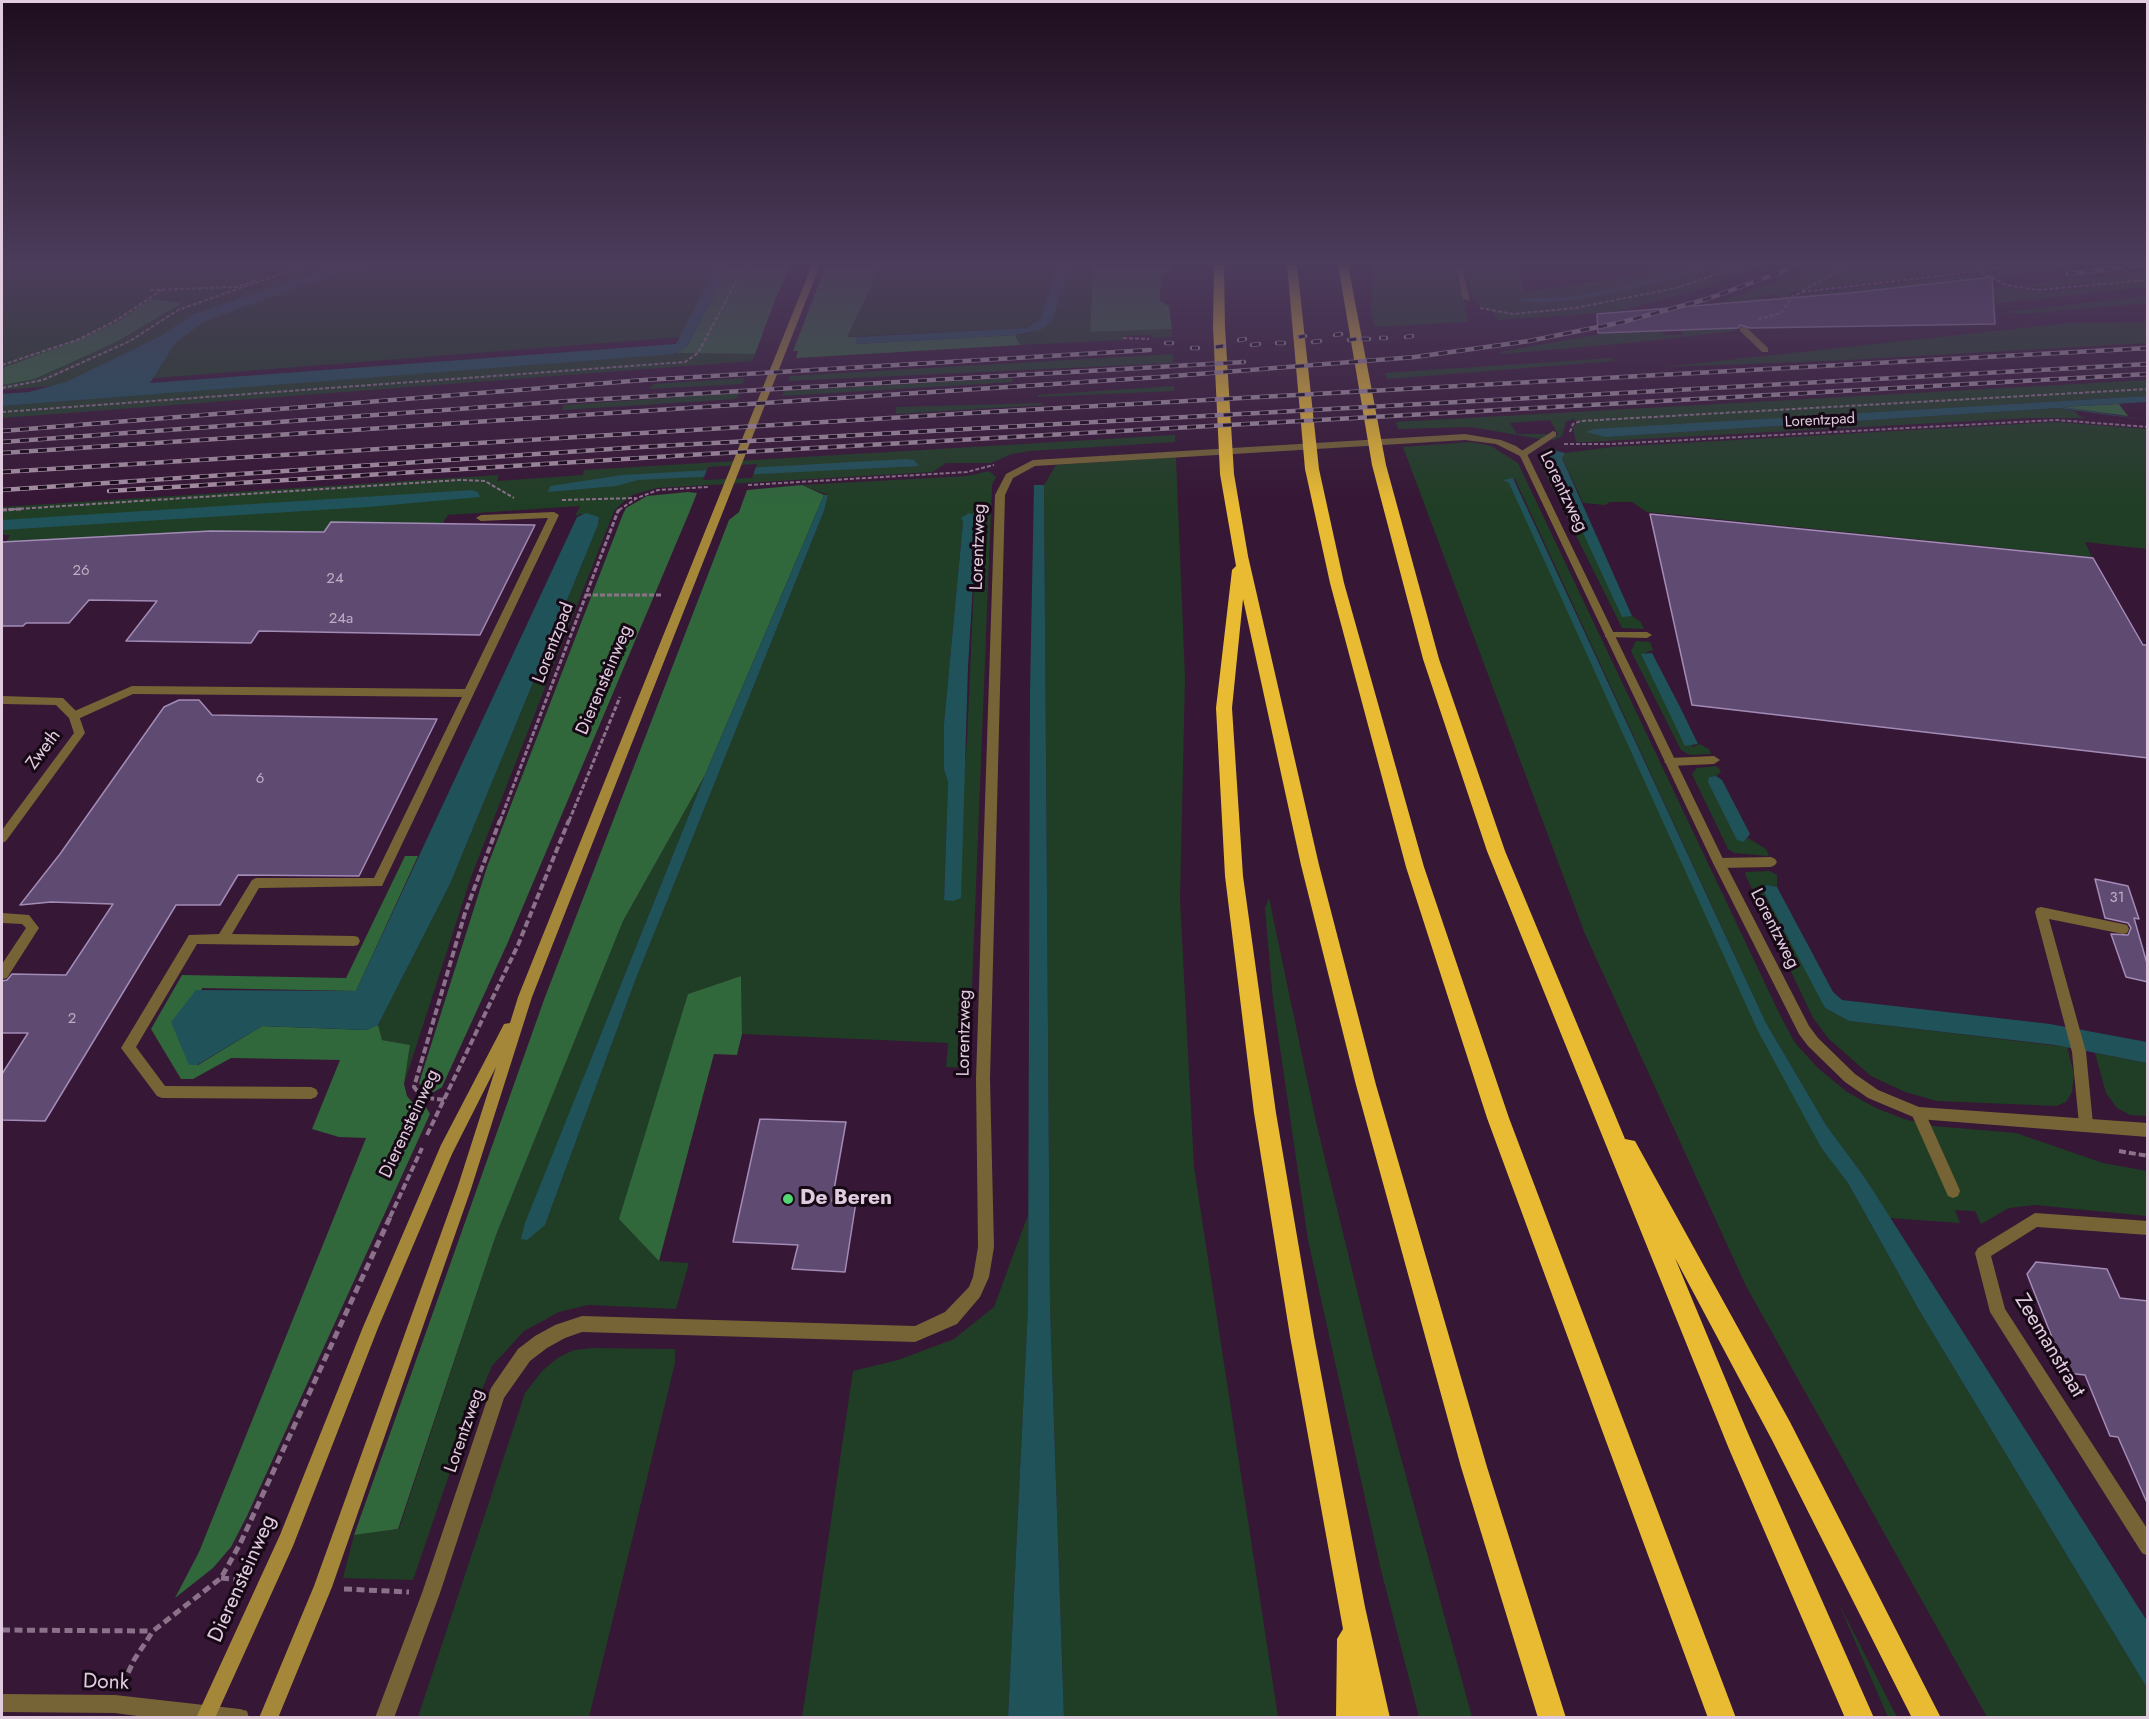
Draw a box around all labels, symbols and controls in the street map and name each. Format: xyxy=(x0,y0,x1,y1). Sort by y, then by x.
street label: Lorentzpad xyxy=(1784,410,1856,432)
street label: Lorentzweg xyxy=(1534,448,1592,536)
street label: Lorentzweg xyxy=(967,503,991,591)
house number: 26 xyxy=(72,562,90,580)
house number: 24 xyxy=(326,570,344,588)
street label: Lorentzpad xyxy=(529,600,579,686)
house number: 24a xyxy=(329,610,353,628)
street label: Dierensteinweg xyxy=(572,622,638,738)
street label: Zweth xyxy=(22,726,66,774)
house number: 6 xyxy=(256,770,264,788)
street label: Lorentzweg xyxy=(1745,885,1803,973)
house number: 31 xyxy=(2110,889,2124,907)
street label: Lorentzweg xyxy=(953,989,977,1077)
house number: 2 xyxy=(68,1010,76,1028)
street label: Dierensteinweg xyxy=(375,1066,445,1182)
place label: De Beren xyxy=(800,1186,892,1212)
marker: De Beren xyxy=(781,1192,795,1206)
street label: Zeemanstraat xyxy=(2008,1290,2090,1402)
street label: Lorentzweg xyxy=(441,1386,489,1476)
street label: Dierensteinweg xyxy=(204,1511,282,1647)
street label: Donk xyxy=(83,1670,129,1696)

